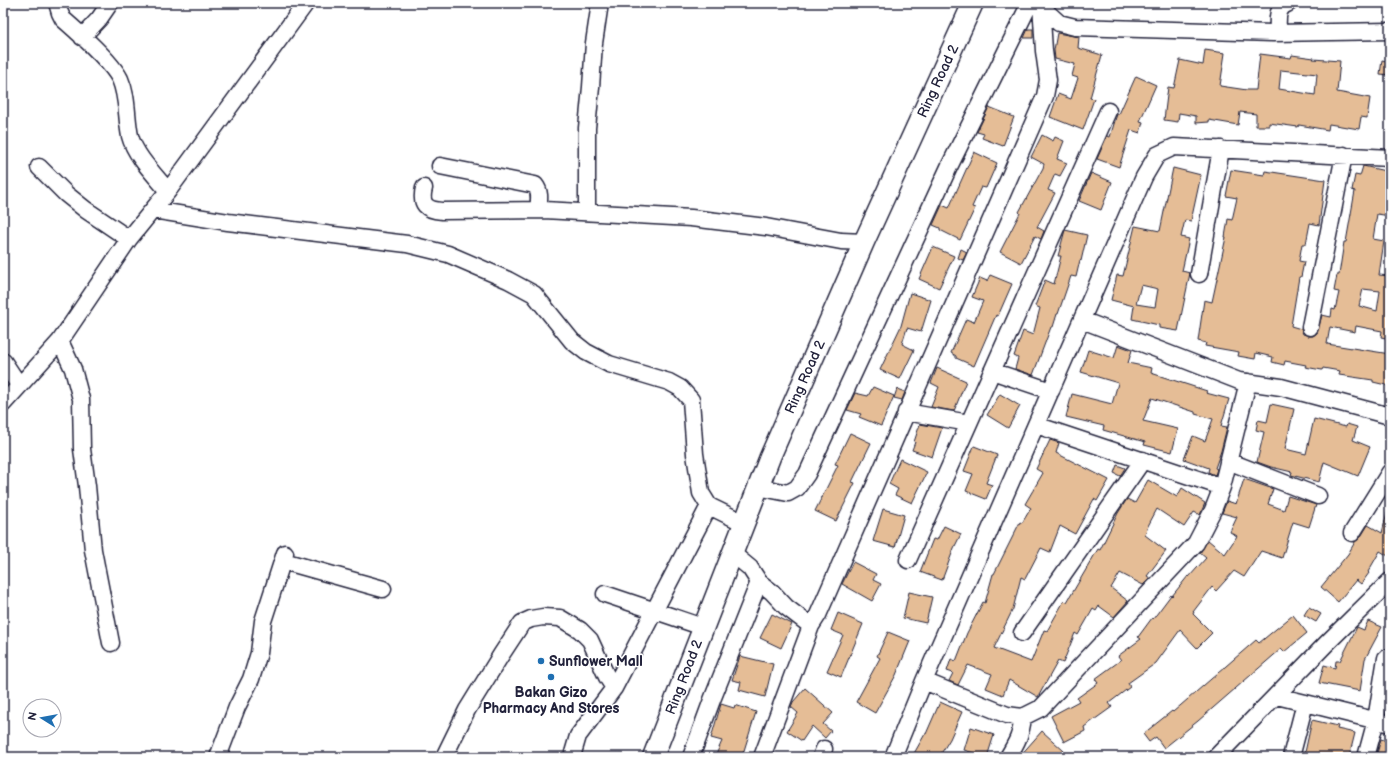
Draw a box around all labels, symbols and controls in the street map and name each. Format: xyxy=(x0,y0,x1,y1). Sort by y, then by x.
street label: Ring Road 2 xyxy=(914,41,963,120)
street label: Ring Road 2 xyxy=(781,337,829,416)
street label: Ring Road 2 xyxy=(662,636,706,717)
place label: Sunflower Mall xyxy=(549,653,643,670)
marker: Sunflower Mall xyxy=(536,656,546,666)
marker: Bakan Gizo Pharmacy And Stores xyxy=(546,672,556,682)
place label: Bakan Gizo Pharmacy And Stores xyxy=(483,684,619,717)
north arrow xyxy=(22,698,62,738)
text: N xyxy=(26,711,40,721)

